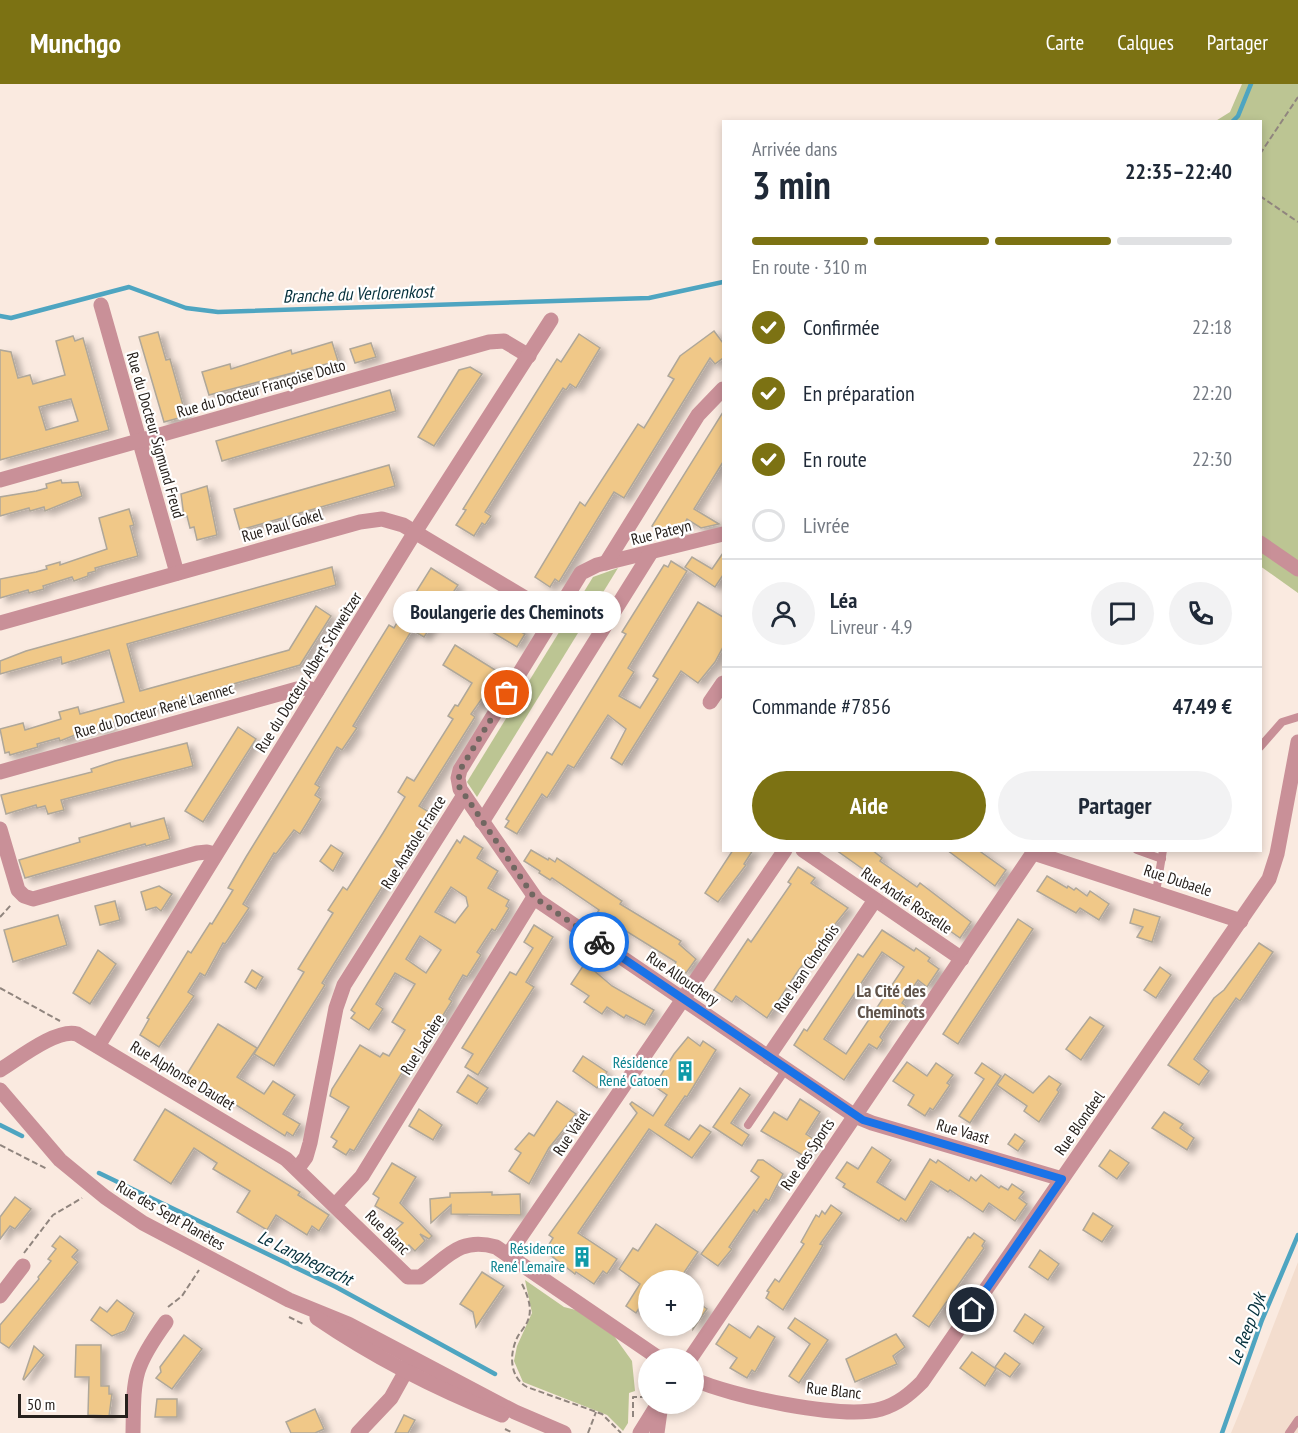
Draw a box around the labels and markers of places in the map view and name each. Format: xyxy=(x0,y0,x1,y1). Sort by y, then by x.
callout: Boulangerie des Cheminots xyxy=(393,591,621,633)
pin xyxy=(481,667,532,718)
place label: Résidence René Catoen xyxy=(599,1052,668,1090)
building icon: Résidence René Catoen xyxy=(673,1059,697,1083)
place label: Résidence René Lemaire xyxy=(490,1238,565,1276)
building icon: Résidence René Lemaire xyxy=(570,1245,594,1269)
pin xyxy=(946,1284,997,1335)

